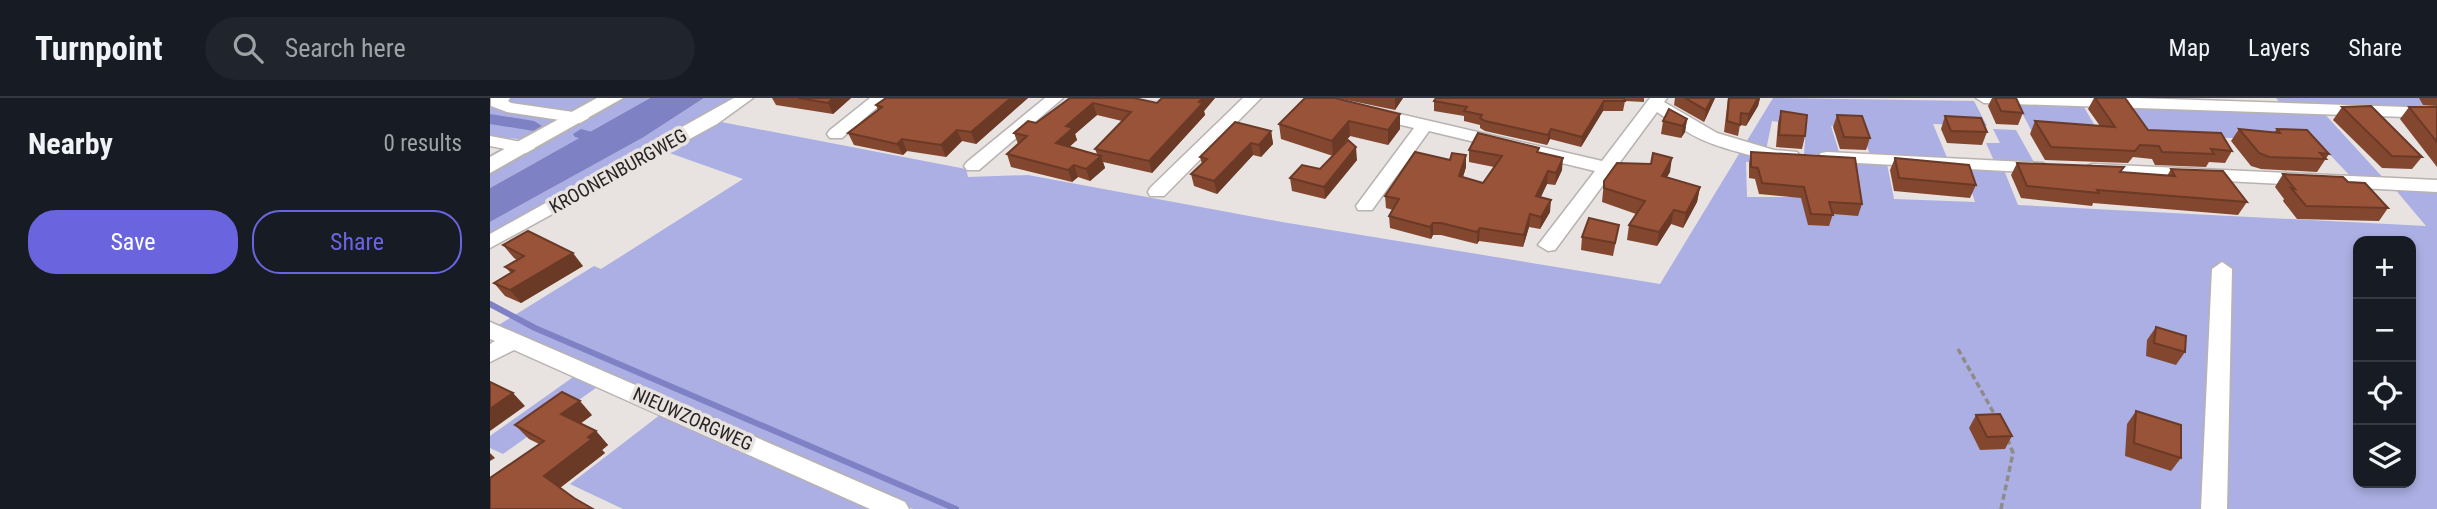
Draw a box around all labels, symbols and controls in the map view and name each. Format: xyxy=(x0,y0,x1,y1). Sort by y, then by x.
search box xyxy=(205,17,695,80)
text: Turnpoint xyxy=(35,29,163,68)
icon: search xyxy=(229,29,267,67)
text: Search here xyxy=(285,33,406,63)
text: Map xyxy=(2169,34,2210,62)
text: Layers xyxy=(2248,34,2310,62)
text: Share xyxy=(2348,34,2402,62)
street label: KROONENBURGWEG xyxy=(545,124,691,218)
text: Nearby xyxy=(28,126,113,161)
text: 0 results xyxy=(384,130,462,157)
button: Save xyxy=(28,210,238,274)
button: Share xyxy=(252,210,462,274)
map controls xyxy=(2353,236,2416,488)
button: + xyxy=(2353,236,2416,299)
button: − xyxy=(2353,299,2416,362)
button: locate xyxy=(2353,362,2416,425)
street label: NIEUWZORGWEG xyxy=(630,382,756,456)
button: layers xyxy=(2353,425,2416,488)

